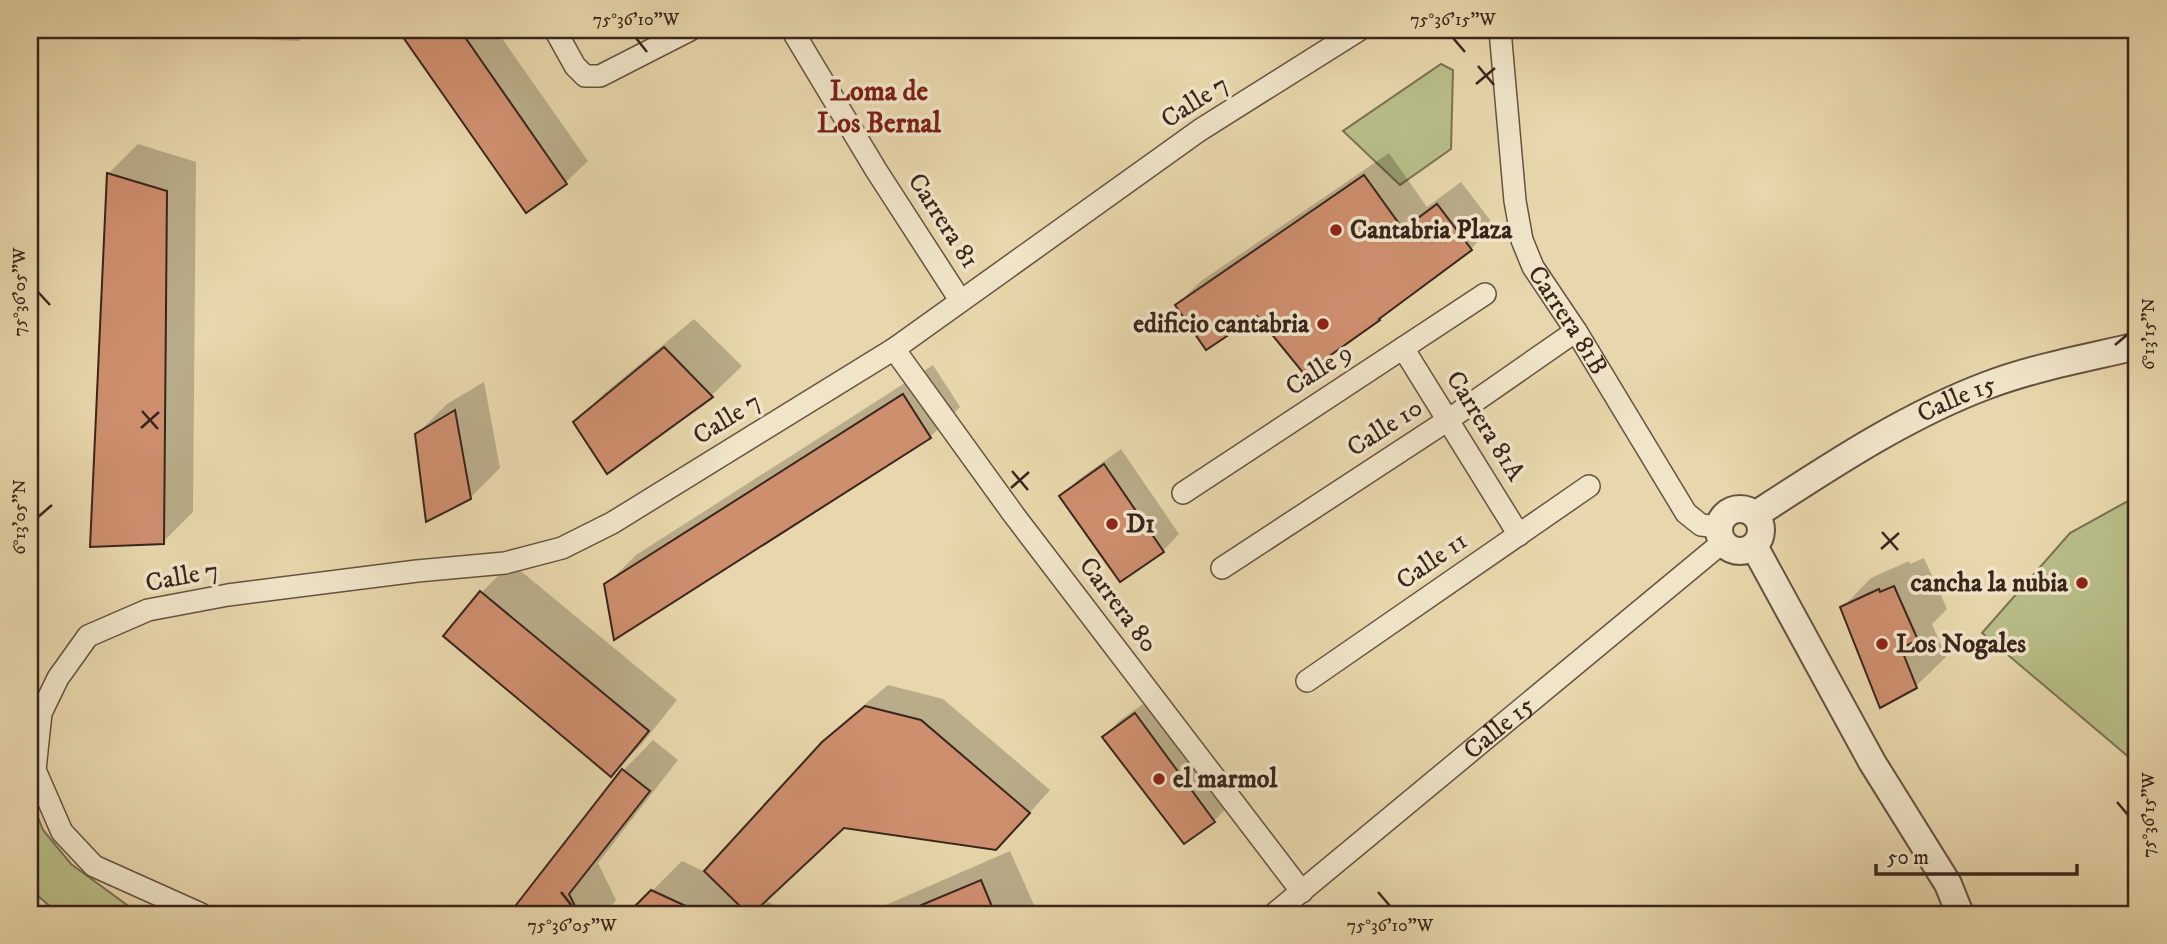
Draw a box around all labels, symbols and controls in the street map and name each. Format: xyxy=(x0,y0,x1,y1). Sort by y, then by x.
text: 75°36'10"W xyxy=(593,9,680,31)
text: 75°36'15"W xyxy=(1410,9,1496,31)
street label: Calle 7 xyxy=(1155,68,1235,136)
district label: Loma de Los Bernal xyxy=(817,74,941,141)
street label: Carrera 81 xyxy=(900,167,986,275)
place label: Cantabria Plaza xyxy=(1350,214,1513,247)
marker: Cantabria Plaza xyxy=(1328,222,1344,238)
text: 75°36'05"W xyxy=(9,247,31,336)
street label: Carrera 81B xyxy=(1520,259,1615,381)
text: 6°13'15"N xyxy=(2138,298,2160,370)
place label: edificio cantabria xyxy=(1133,308,1310,341)
marker: edificio cantabria xyxy=(1315,316,1331,332)
street label: Calle 9 xyxy=(1279,336,1359,404)
street label: Carrera 81A xyxy=(1438,365,1532,488)
street label: Calle 15 xyxy=(1912,367,2000,430)
street label: Calle 7 xyxy=(687,385,767,453)
street label: Calle 10 xyxy=(1341,391,1429,465)
text: 6°13'05"N xyxy=(9,479,31,555)
place label: D1 xyxy=(1126,508,1155,541)
marker: D1 xyxy=(1104,516,1120,532)
street label: Calle 11 xyxy=(1390,525,1474,597)
street label: Carrera 80 xyxy=(1071,550,1165,660)
street label: Calle 7 xyxy=(143,554,221,600)
place label: cancha la nubia xyxy=(1910,567,2069,600)
marker: cancha la nubia xyxy=(2074,575,2090,591)
place label: Los Nogales xyxy=(1896,628,2026,661)
marker: Los Nogales xyxy=(1874,636,1890,652)
street label: Calle 15 xyxy=(1457,689,1541,767)
place label: el marmol xyxy=(1173,763,1278,796)
marker: el marmol xyxy=(1151,771,1167,787)
text: 75°36'15"W xyxy=(2138,772,2160,858)
scale bar xyxy=(1876,832,2078,876)
text: 50 m xyxy=(1887,845,1929,871)
text: 75°36'05"W xyxy=(528,915,617,937)
text: 75°36'10"W xyxy=(1347,915,1434,937)

